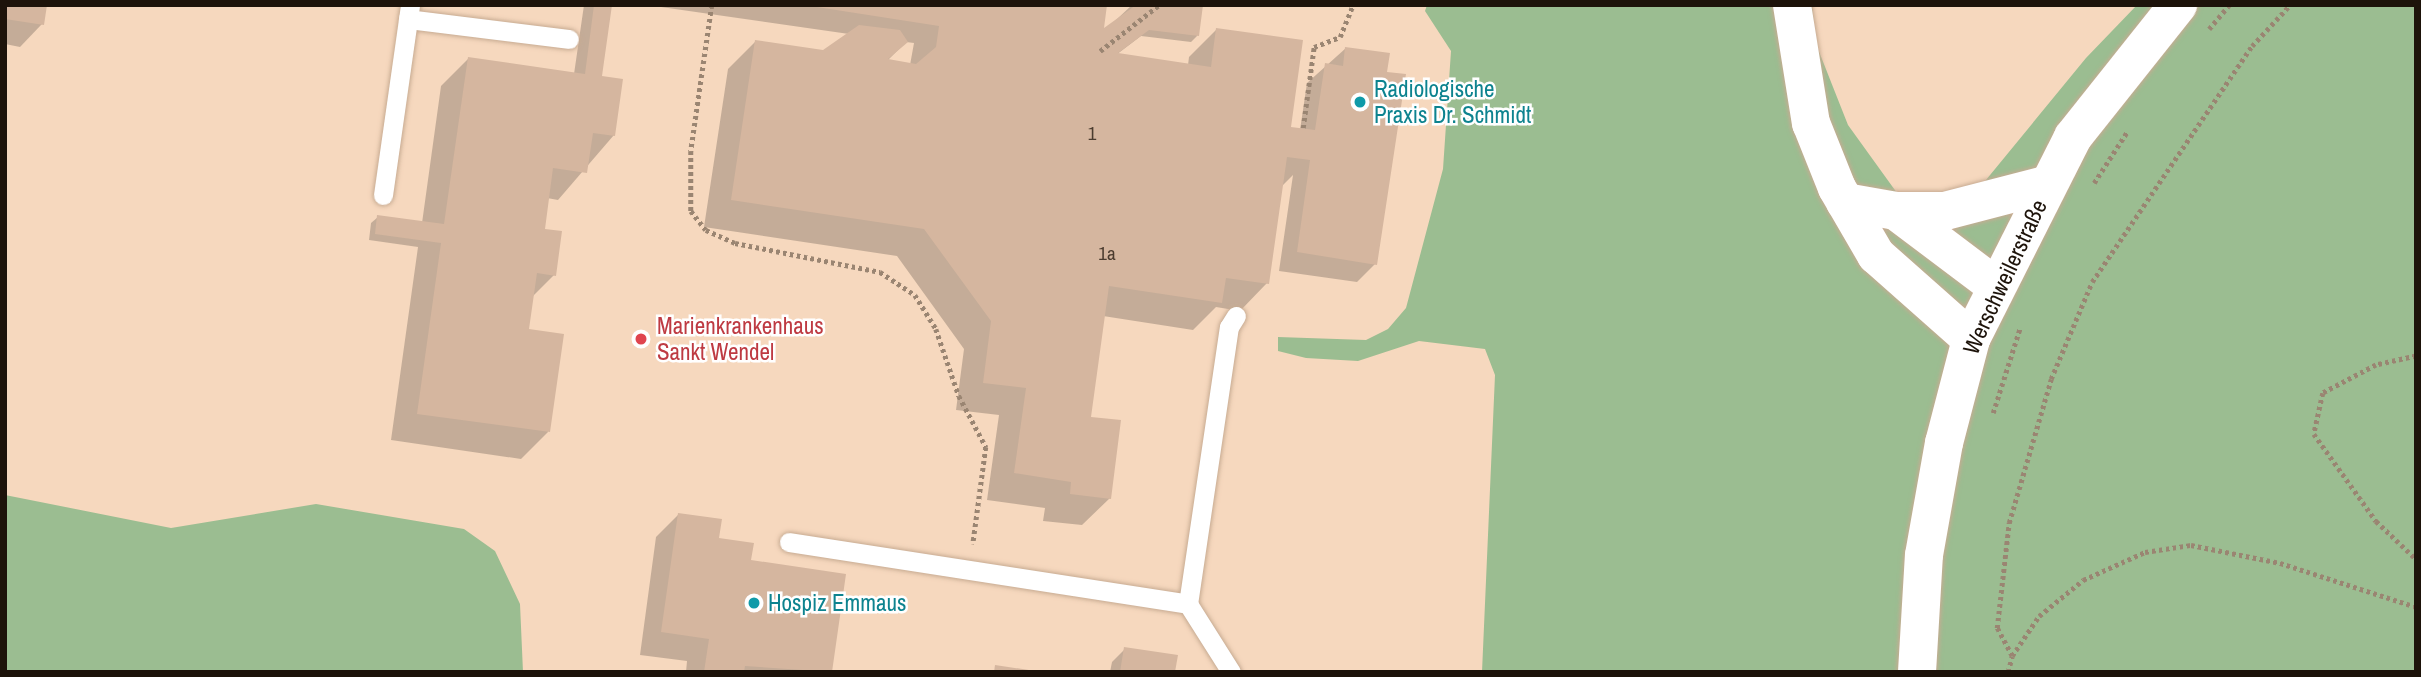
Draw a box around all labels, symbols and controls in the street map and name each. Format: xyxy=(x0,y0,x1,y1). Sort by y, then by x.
place label: Radiologische Praxis Dr. Schmidt xyxy=(1374,75,1531,129)
marker: Radiologische Praxis Dr. Schmidt xyxy=(1352,94,1368,110)
house number: 1 xyxy=(1088,123,1096,145)
street label: Werschweilerstraße xyxy=(1957,195,2053,359)
house number: 1a xyxy=(1098,243,1116,265)
place label: Marienkrankenhaus Sankt Wendel xyxy=(657,312,824,366)
marker: Marienkrankenhaus Sankt Wendel xyxy=(631,329,651,349)
place label: Hospiz Emmaus xyxy=(768,589,906,617)
marker: Hospiz Emmaus xyxy=(746,595,762,611)

